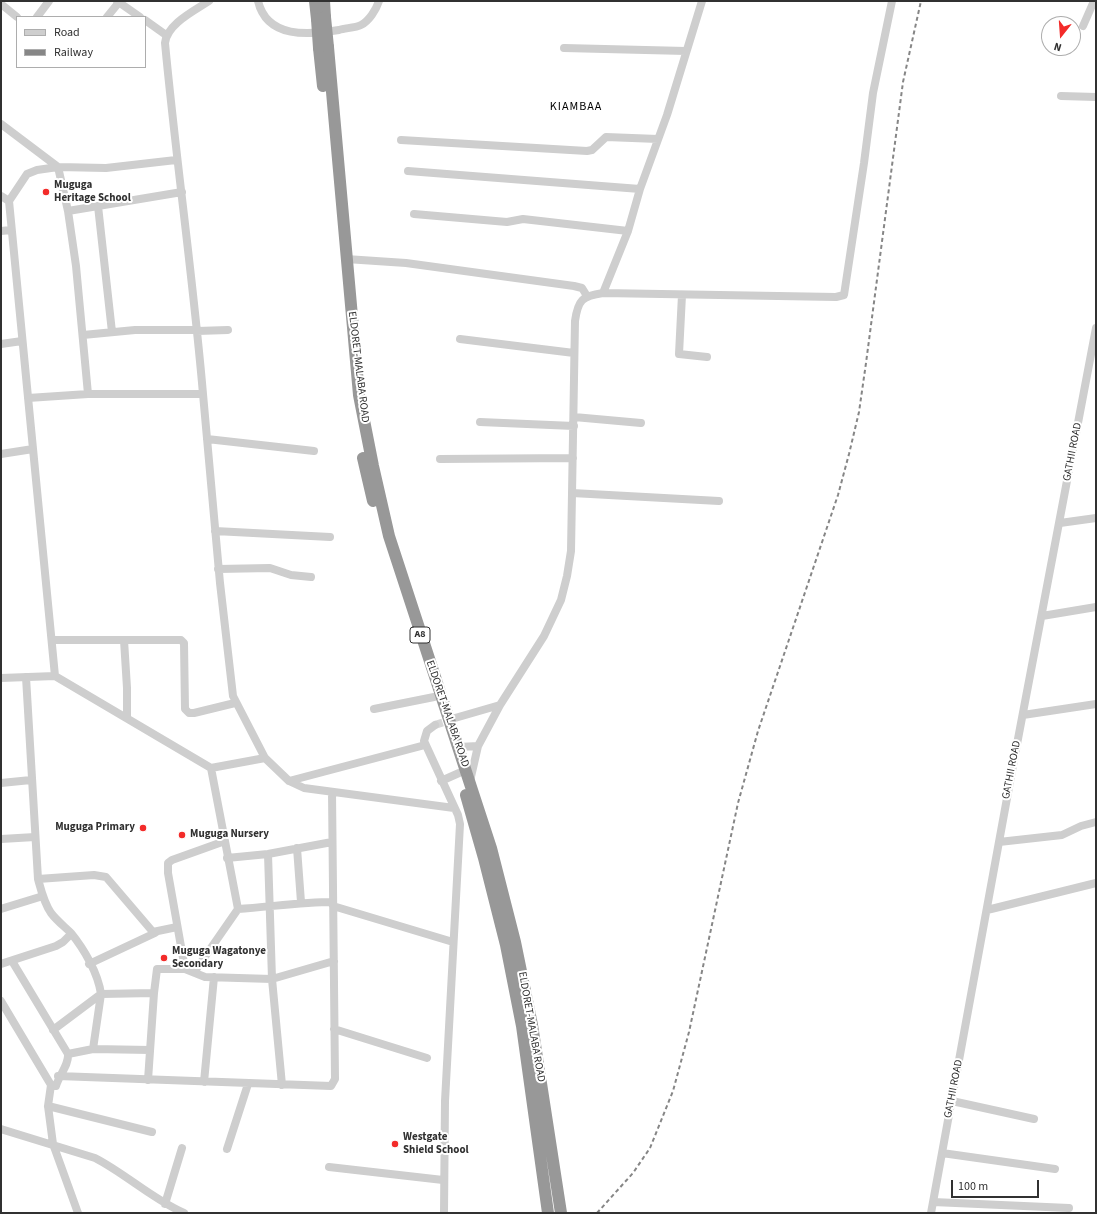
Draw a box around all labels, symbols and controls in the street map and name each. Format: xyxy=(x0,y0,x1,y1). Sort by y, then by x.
legend xyxy=(16,16,146,68)
north arrow xyxy=(1041,16,1081,56)
text: Road xyxy=(54,24,80,41)
text: N xyxy=(1052,39,1063,55)
text: Railway xyxy=(54,44,93,61)
district label: KIAMBAA xyxy=(550,100,602,114)
place label: Muguga Heritage School xyxy=(54,179,131,205)
marker: Muguga Heritage School xyxy=(41,187,51,197)
street label: ELDORET-MALABA ROAD xyxy=(345,311,371,423)
street label: GATHII ROAD xyxy=(1061,422,1085,482)
road number: A8 xyxy=(410,627,430,643)
street label: ELDORET-MALABA ROAD xyxy=(423,659,471,769)
street label: GATHII ROAD xyxy=(1000,740,1024,800)
place label: Muguga Primary xyxy=(55,821,135,835)
marker: Muguga Primary xyxy=(138,823,148,833)
place label: Muguga Nursery xyxy=(190,828,269,842)
marker: Muguga Nursery xyxy=(177,830,187,840)
place label: Muguga Wagatonye Secondary xyxy=(172,945,266,971)
marker: Muguga Wagatonye Secondary xyxy=(159,953,169,963)
street label: ELDORET-MALABA ROAD xyxy=(515,971,547,1083)
street label: GATHII ROAD xyxy=(942,1059,966,1119)
place label: Westgate Shield School xyxy=(403,1131,469,1157)
marker: Westgate Shield School xyxy=(390,1139,400,1149)
scale bar xyxy=(953,1172,1041,1198)
text: 100 m xyxy=(958,1178,988,1195)

